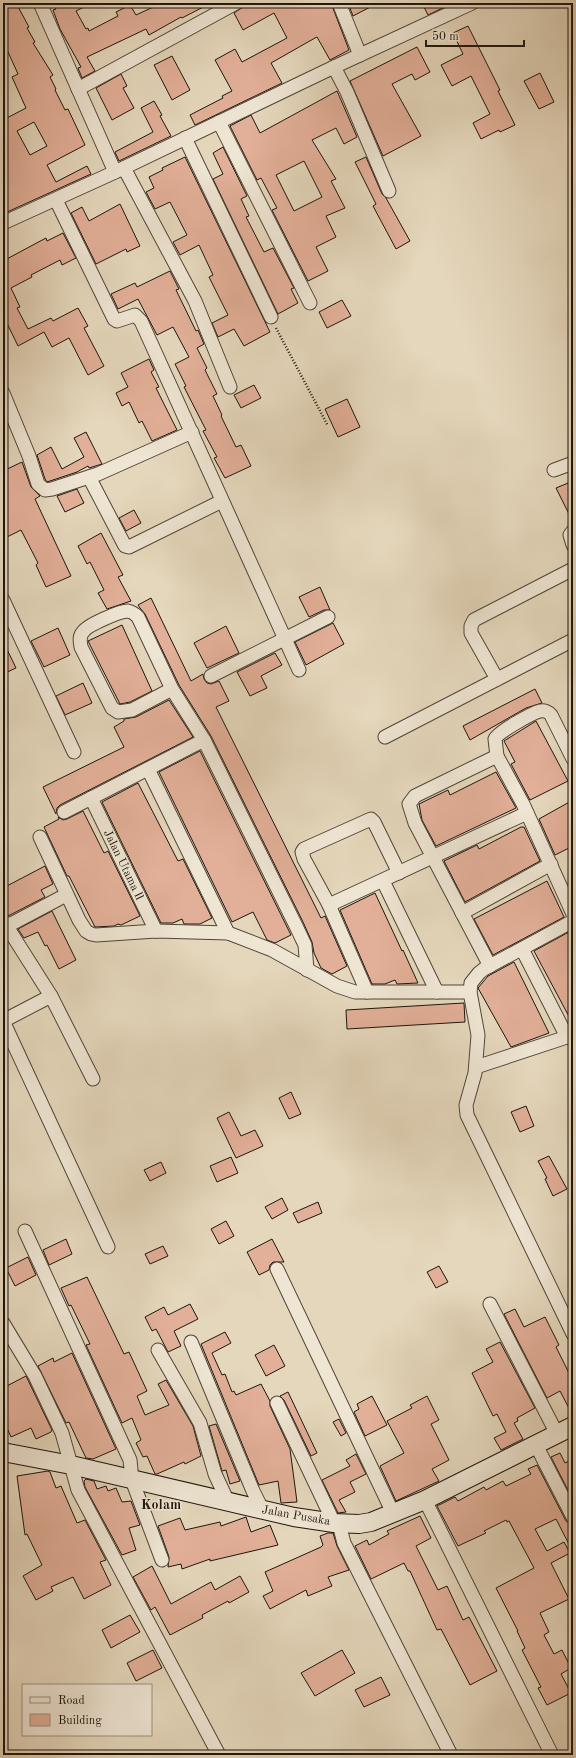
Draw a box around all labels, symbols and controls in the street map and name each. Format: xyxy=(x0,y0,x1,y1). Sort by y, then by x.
scale bar xyxy=(426,22,524,48)
text: 50 m xyxy=(432,30,459,43)
street label: Jalan Utama ll xyxy=(101,828,145,902)
district label: Kolam xyxy=(141,1498,181,1512)
street label: Jalan Pusaka xyxy=(261,1504,331,1528)
legend xyxy=(22,1684,152,1736)
text: Road xyxy=(58,1695,85,1707)
text: Building xyxy=(58,1715,102,1727)

